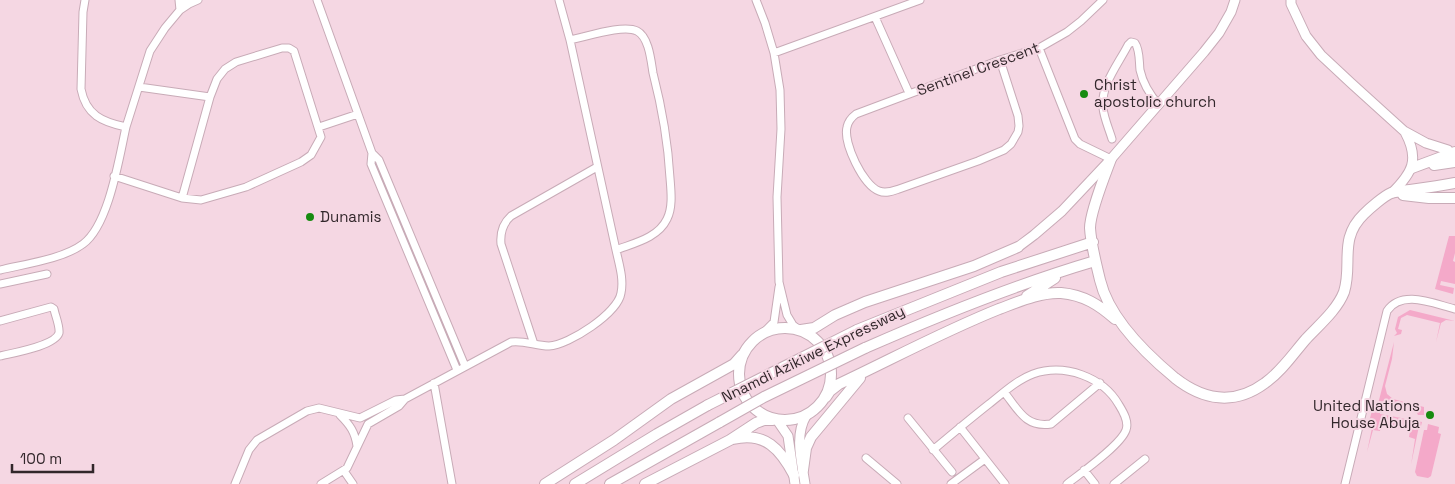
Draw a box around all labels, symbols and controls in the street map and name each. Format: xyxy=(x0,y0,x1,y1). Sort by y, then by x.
street label: Sentinel Crescent xyxy=(914,38,1042,99)
place label: Christ apostolic church xyxy=(1094,75,1216,111)
marker: Christ apostolic church xyxy=(1078,88,1090,100)
place label: Dunamis xyxy=(320,207,382,226)
marker: Dunamis xyxy=(304,211,316,223)
street label: Nnamdi Azikiwe Expressway xyxy=(718,301,907,406)
place label: United Nations House Abuja xyxy=(1313,396,1420,432)
marker: United Nations House Abuja xyxy=(1424,409,1436,421)
scale bar xyxy=(12,442,94,474)
text: 100 m xyxy=(20,449,62,468)

